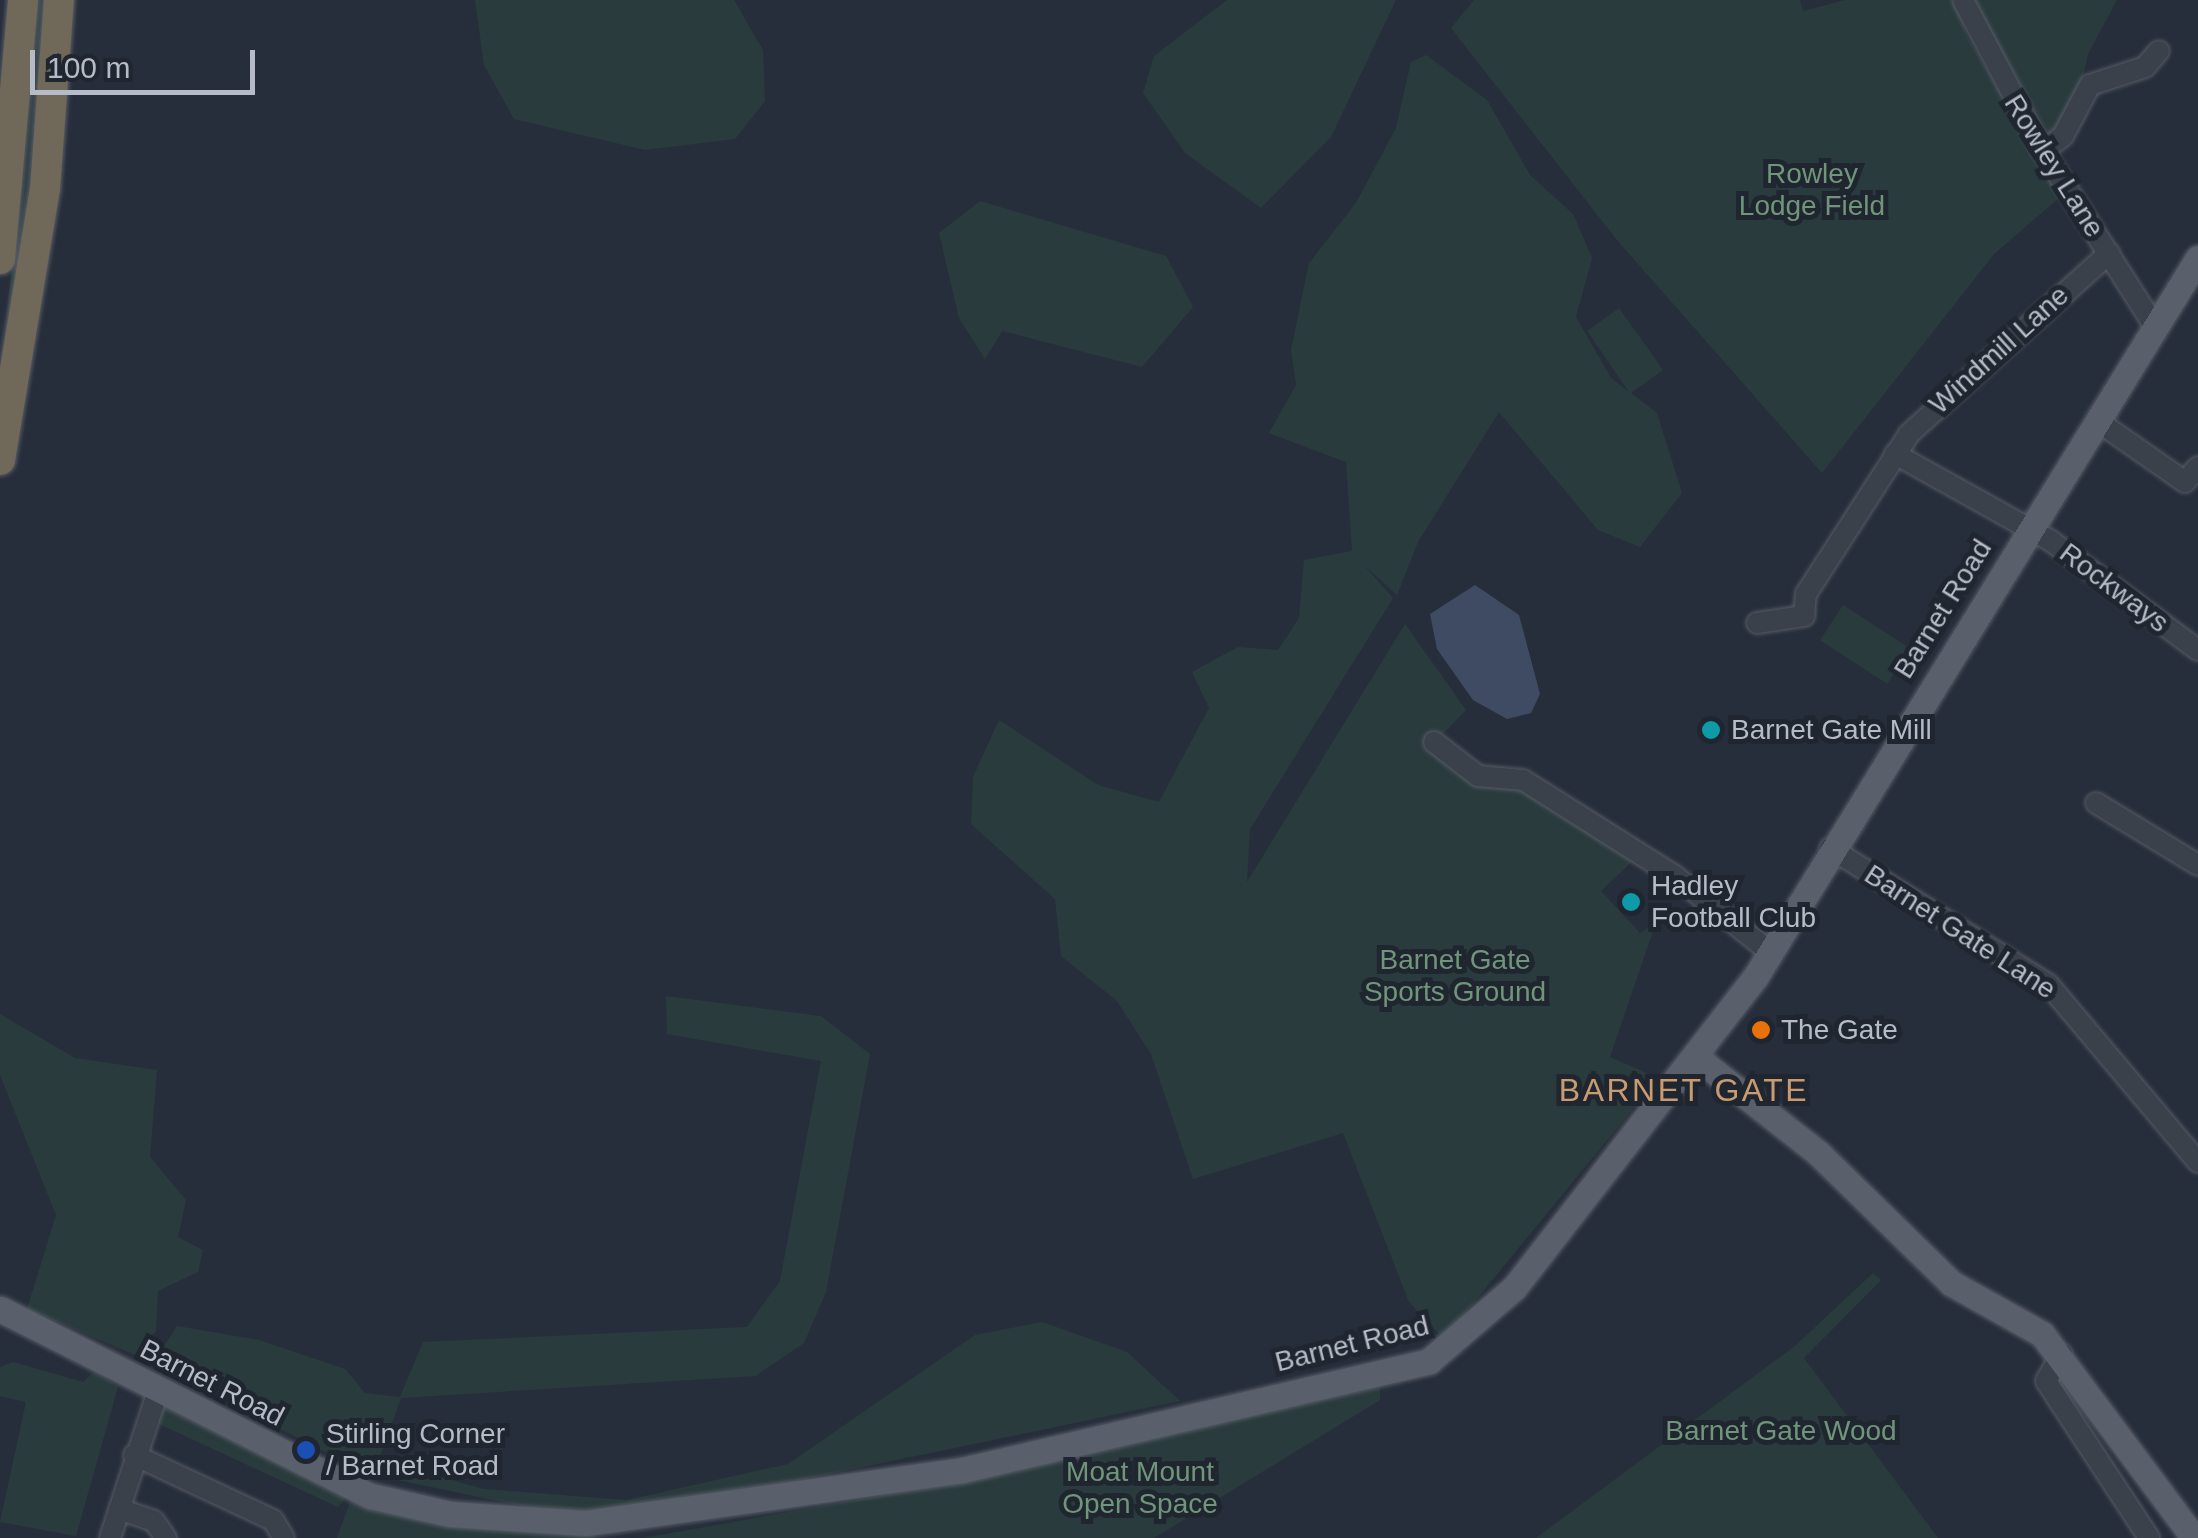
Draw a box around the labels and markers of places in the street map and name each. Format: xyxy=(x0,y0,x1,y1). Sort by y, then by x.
place label: Barnet Gate Mill xyxy=(1731,713,1932,747)
marker: Barnet Gate Mill xyxy=(1700,719,1722,741)
place label: Hadley Football Club xyxy=(1651,869,1816,935)
marker: Hadley Football Club xyxy=(1620,891,1642,913)
place label: The Gate xyxy=(1781,1013,1898,1047)
marker: The Gate xyxy=(1750,1019,1772,1041)
place label: Stirling Corner / Barnet Road xyxy=(326,1417,505,1483)
marker: Stirling Corner / Barnet Road xyxy=(295,1439,317,1461)

